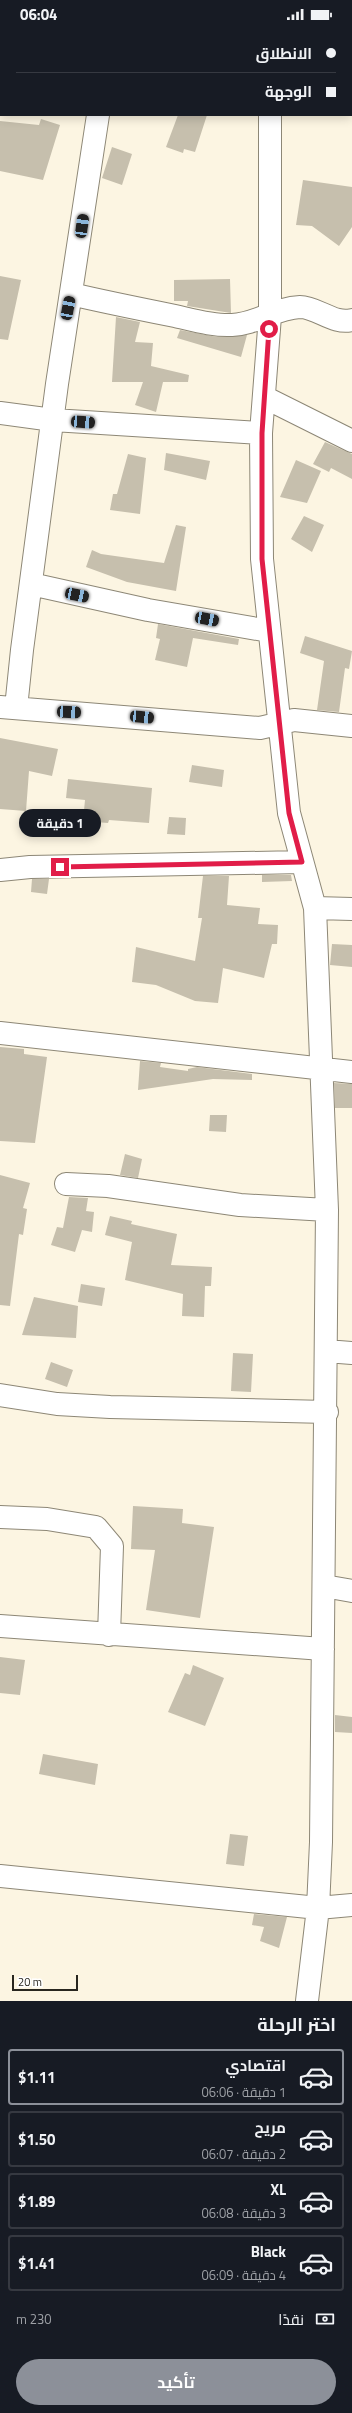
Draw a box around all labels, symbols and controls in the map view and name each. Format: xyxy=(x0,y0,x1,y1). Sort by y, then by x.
text: 06:04 xyxy=(20,3,57,26)
text: الانطلاق xyxy=(256,42,312,65)
text: الوجهة xyxy=(265,80,312,103)
car xyxy=(74,213,90,239)
car xyxy=(60,295,76,321)
route start xyxy=(260,320,278,338)
car xyxy=(71,415,95,429)
car xyxy=(64,587,90,603)
car xyxy=(194,611,220,627)
car xyxy=(57,705,81,719)
car xyxy=(130,710,154,724)
callout: 1 دقيقة xyxy=(19,809,101,837)
text: 1 دقيقة xyxy=(37,813,83,833)
route end xyxy=(51,858,69,876)
scale bar xyxy=(12,1973,78,1992)
text: 20 m xyxy=(18,1974,42,1990)
text: اختر الرحلة xyxy=(257,2011,336,2038)
text: اقتصادي xyxy=(226,2054,286,2077)
icon: car xyxy=(298,2059,334,2095)
text: $1.11 xyxy=(18,2066,55,2089)
text: 1 دقيقة · 06:06 xyxy=(202,2082,286,2102)
text: مريح xyxy=(254,2116,286,2139)
icon: car xyxy=(298,2121,334,2157)
text: $1.50 xyxy=(18,2128,55,2151)
text: 2 دقيقة · 06:07 xyxy=(202,2144,286,2164)
text: XL xyxy=(270,2178,286,2201)
icon: car xyxy=(298,2183,334,2219)
text: $1.89 xyxy=(18,2190,55,2213)
text: 3 دقيقة · 06:08 xyxy=(202,2203,286,2223)
text: Black xyxy=(251,2240,286,2263)
icon: car xyxy=(298,2245,334,2281)
text: $1.41 xyxy=(18,2252,55,2275)
text: 4 دقيقة · 06:09 xyxy=(202,2265,286,2285)
text: نقدًا xyxy=(278,2308,304,2331)
icon: cash xyxy=(314,2308,336,2330)
text: 230 m xyxy=(16,2309,52,2329)
button: تأكيد xyxy=(16,2359,336,2405)

